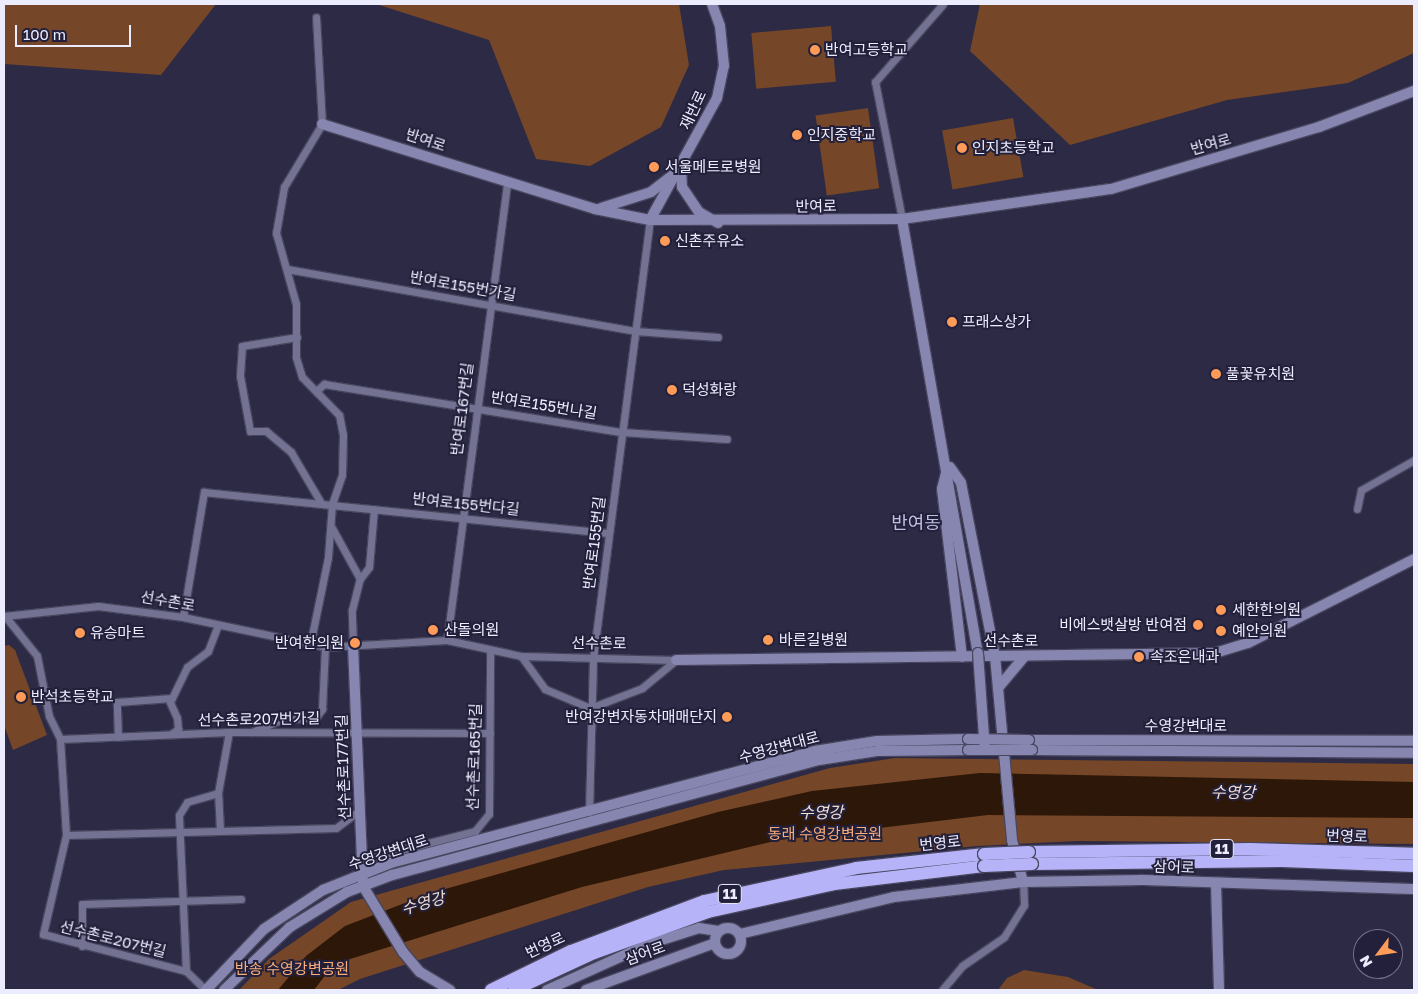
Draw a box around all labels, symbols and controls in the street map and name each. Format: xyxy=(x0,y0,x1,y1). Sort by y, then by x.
scale bar xyxy=(18,15,134,47)
text: 100 m xyxy=(23,25,66,43)
place label: 반여고등학교 xyxy=(825,41,908,59)
marker: 반여고등학교 xyxy=(809,44,821,56)
street label: 재반로 xyxy=(676,87,710,133)
street label: 반여로 xyxy=(404,125,448,155)
place label: 인지중학교 xyxy=(807,126,876,144)
marker: 인지중학교 xyxy=(791,129,803,141)
street label: 반여로 xyxy=(1189,130,1233,158)
place label: 인지초등학교 xyxy=(972,139,1055,157)
marker: 인지초등학교 xyxy=(956,142,968,154)
place label: 서울메트로병원 xyxy=(665,158,762,176)
marker: 서울메트로병원 xyxy=(647,160,661,174)
street label: 반여로 xyxy=(795,197,837,215)
place label: 신촌주유소 xyxy=(675,232,744,250)
marker: 신촌주유소 xyxy=(659,235,671,247)
street label: 반여로155번가길 xyxy=(409,268,517,304)
place label: 프래스상가 xyxy=(962,313,1031,331)
marker: 프래스상가 xyxy=(946,316,958,328)
street label: 반여로167번길 xyxy=(447,362,477,456)
place label: 풀꽃유치원 xyxy=(1226,365,1295,383)
marker: 풀꽃유치원 xyxy=(1210,368,1222,380)
place label: 덕성화랑 xyxy=(682,381,737,399)
marker: 덕성화랑 xyxy=(666,384,678,396)
street label: 반여로155번나길 xyxy=(490,388,598,422)
street label: 반여로155번다길 xyxy=(412,489,520,519)
street label: 반여로155번길 xyxy=(579,495,609,591)
district label: 반여동 xyxy=(891,511,941,533)
street label: 선수촌로 xyxy=(139,587,197,615)
place label: 세한한의원 xyxy=(1232,601,1301,619)
marker: 세한한의원 xyxy=(1214,603,1228,617)
place label: 비에스뱃살방 반여점 xyxy=(1059,616,1187,634)
marker: 비에스뱃살방 반여점 xyxy=(1191,618,1205,632)
place label: 산돌의원 xyxy=(444,621,499,639)
place label: 예안의원 xyxy=(1232,622,1287,640)
marker: 산돌의원 xyxy=(426,623,440,637)
place label: 유승마트 xyxy=(90,624,145,642)
marker: 예안의원 xyxy=(1214,624,1228,638)
marker: 유승마트 xyxy=(74,627,86,639)
place label: 바른길병원 xyxy=(779,631,848,649)
street label: 선수촌로 xyxy=(983,632,1039,650)
marker: 바른길병원 xyxy=(761,633,775,647)
place label: 반여한의원 xyxy=(275,634,344,652)
street label: 선수촌로 xyxy=(571,634,627,652)
marker: 반여한의원 xyxy=(348,636,362,650)
place label: 속조은내과 xyxy=(1150,648,1219,666)
marker: 속조은내과 xyxy=(1132,650,1146,664)
place label: 반석초등학교 xyxy=(31,688,114,706)
marker: 반석초등학교 xyxy=(15,691,27,703)
street label: 선수촌로165번길 xyxy=(463,703,485,811)
place label: 반여강변자동차매매단지 xyxy=(565,708,717,726)
street label: 선수촌로207번가길 xyxy=(198,709,320,729)
marker: 반여강변자동차매매단지 xyxy=(721,711,733,723)
street label: 선수촌로177번길 xyxy=(332,714,354,820)
street label: 수영강변대로 xyxy=(1145,717,1227,735)
street label: 수영강변대로 xyxy=(737,728,821,766)
water label: 수영강 xyxy=(1211,782,1255,802)
water label: 수영강 xyxy=(799,802,843,822)
park label: 동래 수영강변공원 xyxy=(768,825,882,843)
street label: 번영로 xyxy=(1326,826,1368,846)
street label: 수영강변대로 xyxy=(346,831,430,873)
street label: 번영로 xyxy=(918,832,962,854)
road number: 11 xyxy=(1210,838,1234,861)
street label: 삼어로 xyxy=(1153,857,1195,877)
road number: 11 xyxy=(718,882,742,906)
water label: 수영강 xyxy=(399,888,447,918)
street label: 선수촌로207번길 xyxy=(58,917,168,961)
street label: 번영로 xyxy=(522,928,568,962)
north arrow xyxy=(1353,929,1403,979)
street label: 삼어로 xyxy=(622,937,668,969)
text: N xyxy=(1356,953,1376,970)
park label: 반송 수영강변공원 xyxy=(235,960,349,978)

